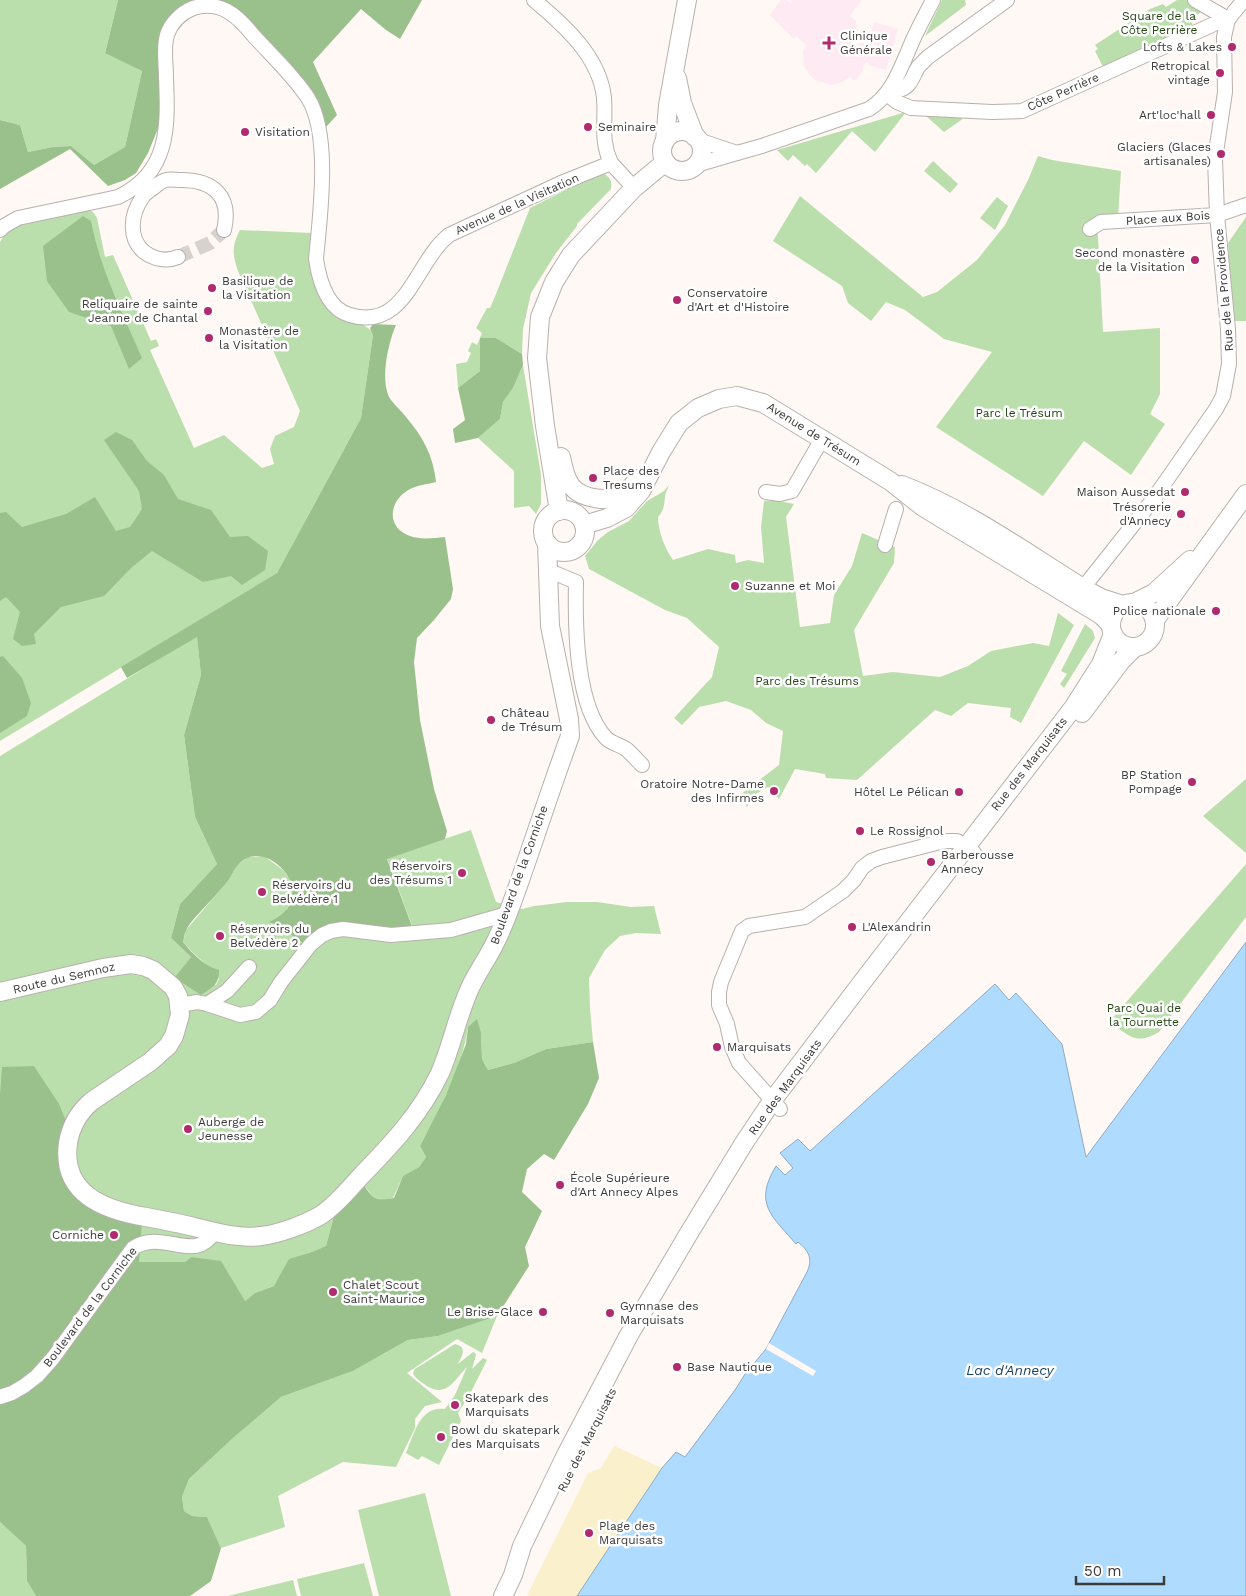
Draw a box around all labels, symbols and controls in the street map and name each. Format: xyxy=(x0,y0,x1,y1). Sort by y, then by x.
park label: Square de la Côte Perrière xyxy=(1120,9,1198,37)
place label: Clinique Générale xyxy=(840,29,892,57)
marker: Clinique Générale xyxy=(822,36,836,50)
place label: Lofts & Lakes xyxy=(1143,40,1222,54)
marker: Lofts & Lakes xyxy=(1226,41,1238,53)
place label: Retropical vintage xyxy=(1151,59,1210,87)
marker: Retropical vintage xyxy=(1214,67,1226,79)
street label: Côte Perrière xyxy=(1025,70,1101,114)
place label: Art'loc'hall xyxy=(1139,108,1201,122)
marker: Art'loc'hall xyxy=(1205,109,1217,121)
place label: Seminaire xyxy=(598,120,656,134)
marker: Seminaire xyxy=(582,121,594,133)
place label: Visitation xyxy=(255,125,310,139)
marker: Visitation xyxy=(239,126,251,138)
place label: Glaciers (Glaces artisanales) xyxy=(1117,140,1211,168)
marker: Glaciers (Glaces artisanales) xyxy=(1215,148,1227,160)
street label: Avenue de la Visitation xyxy=(453,170,581,238)
street label: Place aux Bois xyxy=(1125,208,1211,228)
street label: Rue de la Providence xyxy=(1212,228,1236,352)
place label: Second monastère de la Visitation xyxy=(1075,246,1185,274)
marker: Second monastère de la Visitation xyxy=(1189,254,1201,266)
place label: Basilique de la Visitation xyxy=(222,274,293,302)
marker: Basilique de la Visitation xyxy=(206,282,218,294)
place label: Conservatoire d'Art et d'Histoire xyxy=(687,286,789,314)
marker: Conservatoire d'Art et d'Histoire xyxy=(671,294,683,306)
place label: Reliquaire de sainte Jeanne de Chantal xyxy=(82,297,198,325)
marker: Reliquaire de sainte Jeanne de Chantal xyxy=(202,305,214,317)
place label: Monastère de la Visitation xyxy=(219,324,299,352)
marker: Monastère de la Visitation xyxy=(203,332,215,344)
street label: Avenue de Trésum xyxy=(765,399,863,469)
park label: Parc le Trésum xyxy=(975,406,1063,420)
place label: Place des Tresums xyxy=(603,464,659,492)
marker: Place des Tresums xyxy=(587,472,599,484)
place label: Maison Aussedat xyxy=(1076,485,1175,499)
marker: Maison Aussedat xyxy=(1179,486,1191,498)
place label: Trésorerie d'Annecy xyxy=(1113,500,1172,528)
marker: Trésorerie d'Annecy xyxy=(1175,508,1187,520)
place label: Suzanne et Moi xyxy=(745,579,836,593)
marker: Suzanne et Moi xyxy=(729,580,741,592)
place label: Police nationale xyxy=(1113,604,1206,618)
marker: Police nationale xyxy=(1210,605,1222,617)
park label: Parc des Trésums xyxy=(755,674,859,688)
place label: Château de Trésum xyxy=(501,706,562,734)
marker: Château de Trésum xyxy=(485,714,497,726)
street label: Rue des Marquisats xyxy=(988,714,1070,814)
place label: BP Station Pompage xyxy=(1121,768,1182,796)
marker: BP Station Pompage xyxy=(1186,776,1198,788)
place label: Oratoire Notre-Dame des Infirmes xyxy=(640,777,764,805)
marker: Oratoire Notre-Dame des Infirmes xyxy=(768,785,780,797)
place label: Hôtel Le Pélican xyxy=(854,785,949,799)
marker: Hôtel Le Pélican xyxy=(953,786,965,798)
street label: Boulevard de la Corniche xyxy=(487,804,551,946)
place label: Le Rossignol xyxy=(870,824,944,838)
marker: Le Rossignol xyxy=(854,825,866,837)
place label: Barberousse Annecy xyxy=(941,848,1014,876)
marker: Barberousse Annecy xyxy=(925,856,937,868)
place label: Réservoirs des Trésums 1 xyxy=(369,859,452,887)
marker: Réservoirs des Trésums 1 xyxy=(456,867,468,879)
place label: Réservoirs du Belvédère 1 xyxy=(272,878,351,906)
marker: Réservoirs du Belvédère 1 xyxy=(256,886,268,898)
place label: L'Alexandrin xyxy=(862,920,931,934)
marker: L'Alexandrin xyxy=(846,921,858,933)
place label: Réservoirs du Belvédère 2 xyxy=(230,922,309,950)
marker: Réservoirs du Belvédère 2 xyxy=(214,930,226,942)
street label: Route du Semnoz xyxy=(12,959,116,997)
park label: Parc Quai de la Tournette xyxy=(1107,1001,1181,1029)
street label: Rue des Marquisats xyxy=(745,1036,825,1138)
place label: Marquisats xyxy=(727,1040,791,1054)
marker: Marquisats xyxy=(711,1041,723,1053)
place label: Auberge de Jeunesse xyxy=(198,1115,264,1143)
marker: Auberge de Jeunesse xyxy=(182,1123,194,1135)
place label: École Supérieure d'Art Annecy Alpes xyxy=(570,1171,678,1199)
marker: École Supérieure d'Art Annecy Alpes xyxy=(554,1179,566,1191)
place label: Corniche xyxy=(52,1228,104,1242)
marker: Corniche xyxy=(108,1229,120,1241)
street label: Boulevard de la Corniche xyxy=(40,1244,140,1370)
place label: Chalet Scout Saint-Maurice xyxy=(343,1278,425,1306)
marker: Chalet Scout Saint-Maurice xyxy=(327,1286,339,1298)
place label: Gymnase des Marquisats xyxy=(620,1299,699,1327)
place label: Le Brise-Glace xyxy=(447,1305,533,1319)
marker: Le Brise-Glace xyxy=(537,1306,549,1318)
marker: Gymnase des Marquisats xyxy=(604,1307,616,1319)
place label: Base Nautique xyxy=(687,1360,772,1374)
marker: Base Nautique xyxy=(671,1361,683,1373)
water label: Lac d'Annecy xyxy=(966,1362,1055,1378)
street label: Rue des Marquisats xyxy=(555,1386,619,1494)
place label: Skatepark des Marquisats xyxy=(465,1391,549,1419)
marker: Skatepark des Marquisats xyxy=(449,1399,461,1411)
place label: Bowl du skatepark des Marquisats xyxy=(451,1423,560,1451)
marker: Bowl du skatepark des Marquisats xyxy=(435,1431,447,1443)
place label: Plage des Marquisats xyxy=(599,1519,663,1547)
marker: Plage des Marquisats xyxy=(583,1527,595,1539)
scale bar xyxy=(1076,1554,1164,1586)
text: 50 m xyxy=(1084,1562,1121,1580)

